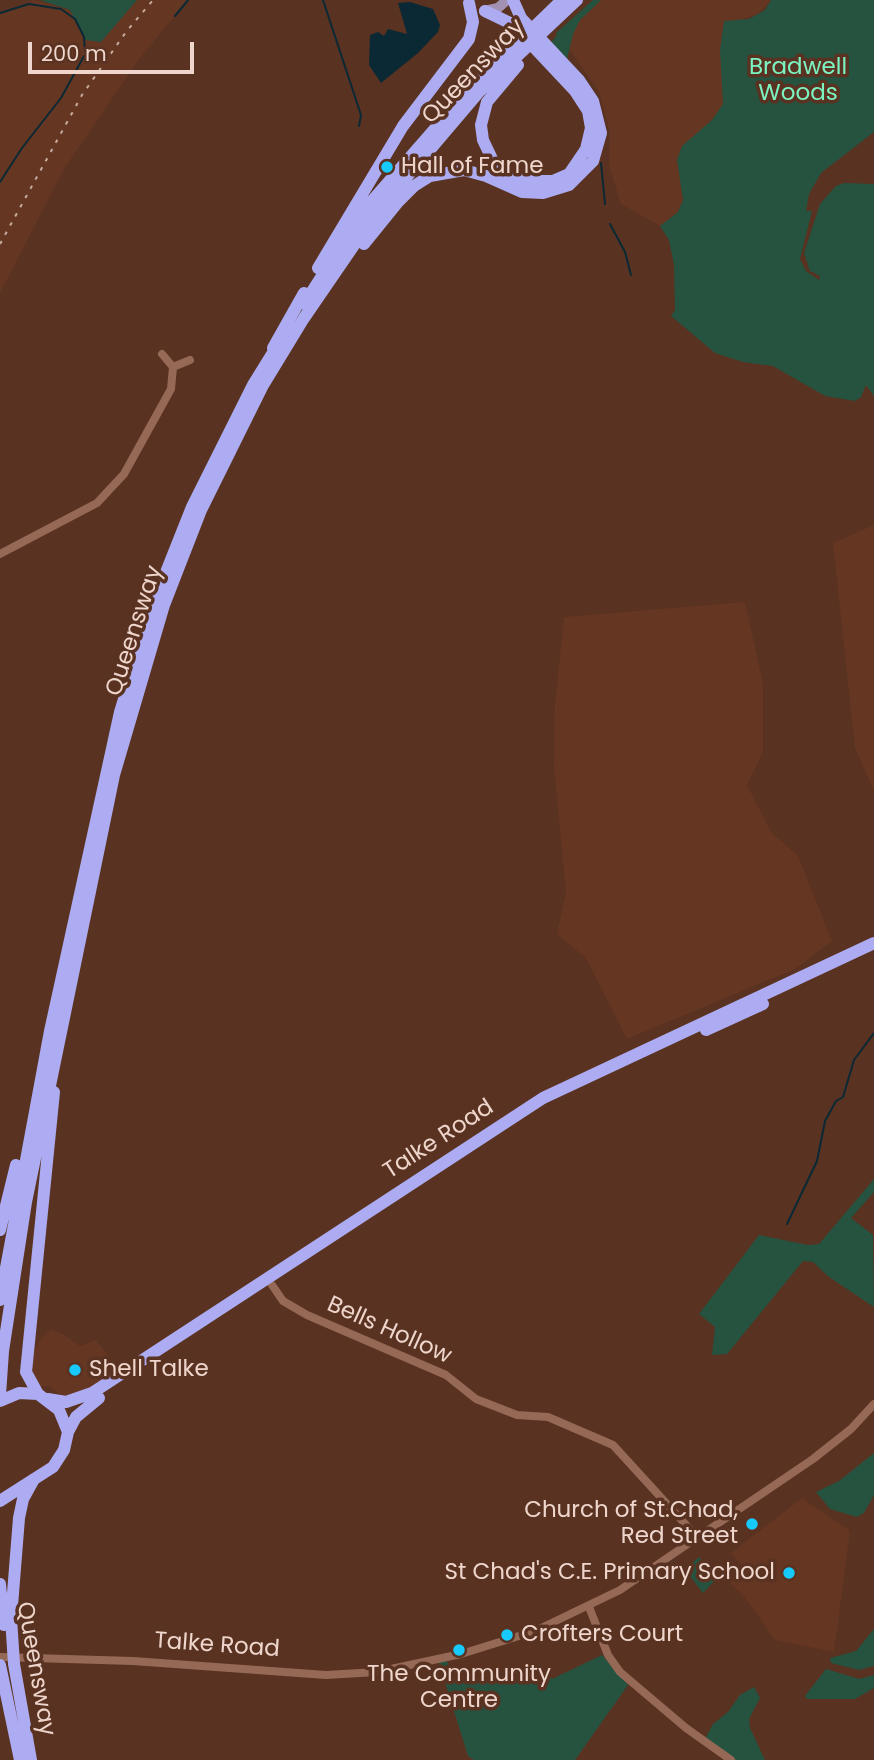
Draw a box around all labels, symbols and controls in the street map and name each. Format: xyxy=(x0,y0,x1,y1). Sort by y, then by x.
street label: Queensway xyxy=(417,14,531,130)
scale bar xyxy=(32,28,198,72)
text: 200 m xyxy=(41,39,107,68)
park label: Bradwell Woods xyxy=(749,54,847,108)
place label: Hall of Fame xyxy=(401,153,543,181)
marker: Hall of Fame xyxy=(379,159,395,175)
street label: Queensway xyxy=(101,562,169,700)
street label: Talke Road xyxy=(379,1094,499,1186)
street label: Bells Hollow xyxy=(322,1291,456,1371)
place label: Shell Talke xyxy=(89,1356,209,1384)
marker: Shell Talke xyxy=(67,1362,83,1378)
place label: Church of St.Chad, Red Street xyxy=(524,1497,738,1551)
marker: Church of St.Chad, Red Street xyxy=(744,1516,760,1532)
place label: St Chad's C.E. Primary School xyxy=(445,1559,775,1587)
marker: St Chad's C.E. Primary School xyxy=(781,1565,797,1581)
street label: Queensway xyxy=(10,1600,60,1738)
place label: Crofters Court xyxy=(521,1621,683,1649)
marker: Crofters Court xyxy=(499,1627,515,1643)
street label: Talke Road xyxy=(153,1628,281,1664)
marker: The Community Centre xyxy=(451,1642,467,1658)
place label: The Community Centre xyxy=(367,1661,551,1715)

